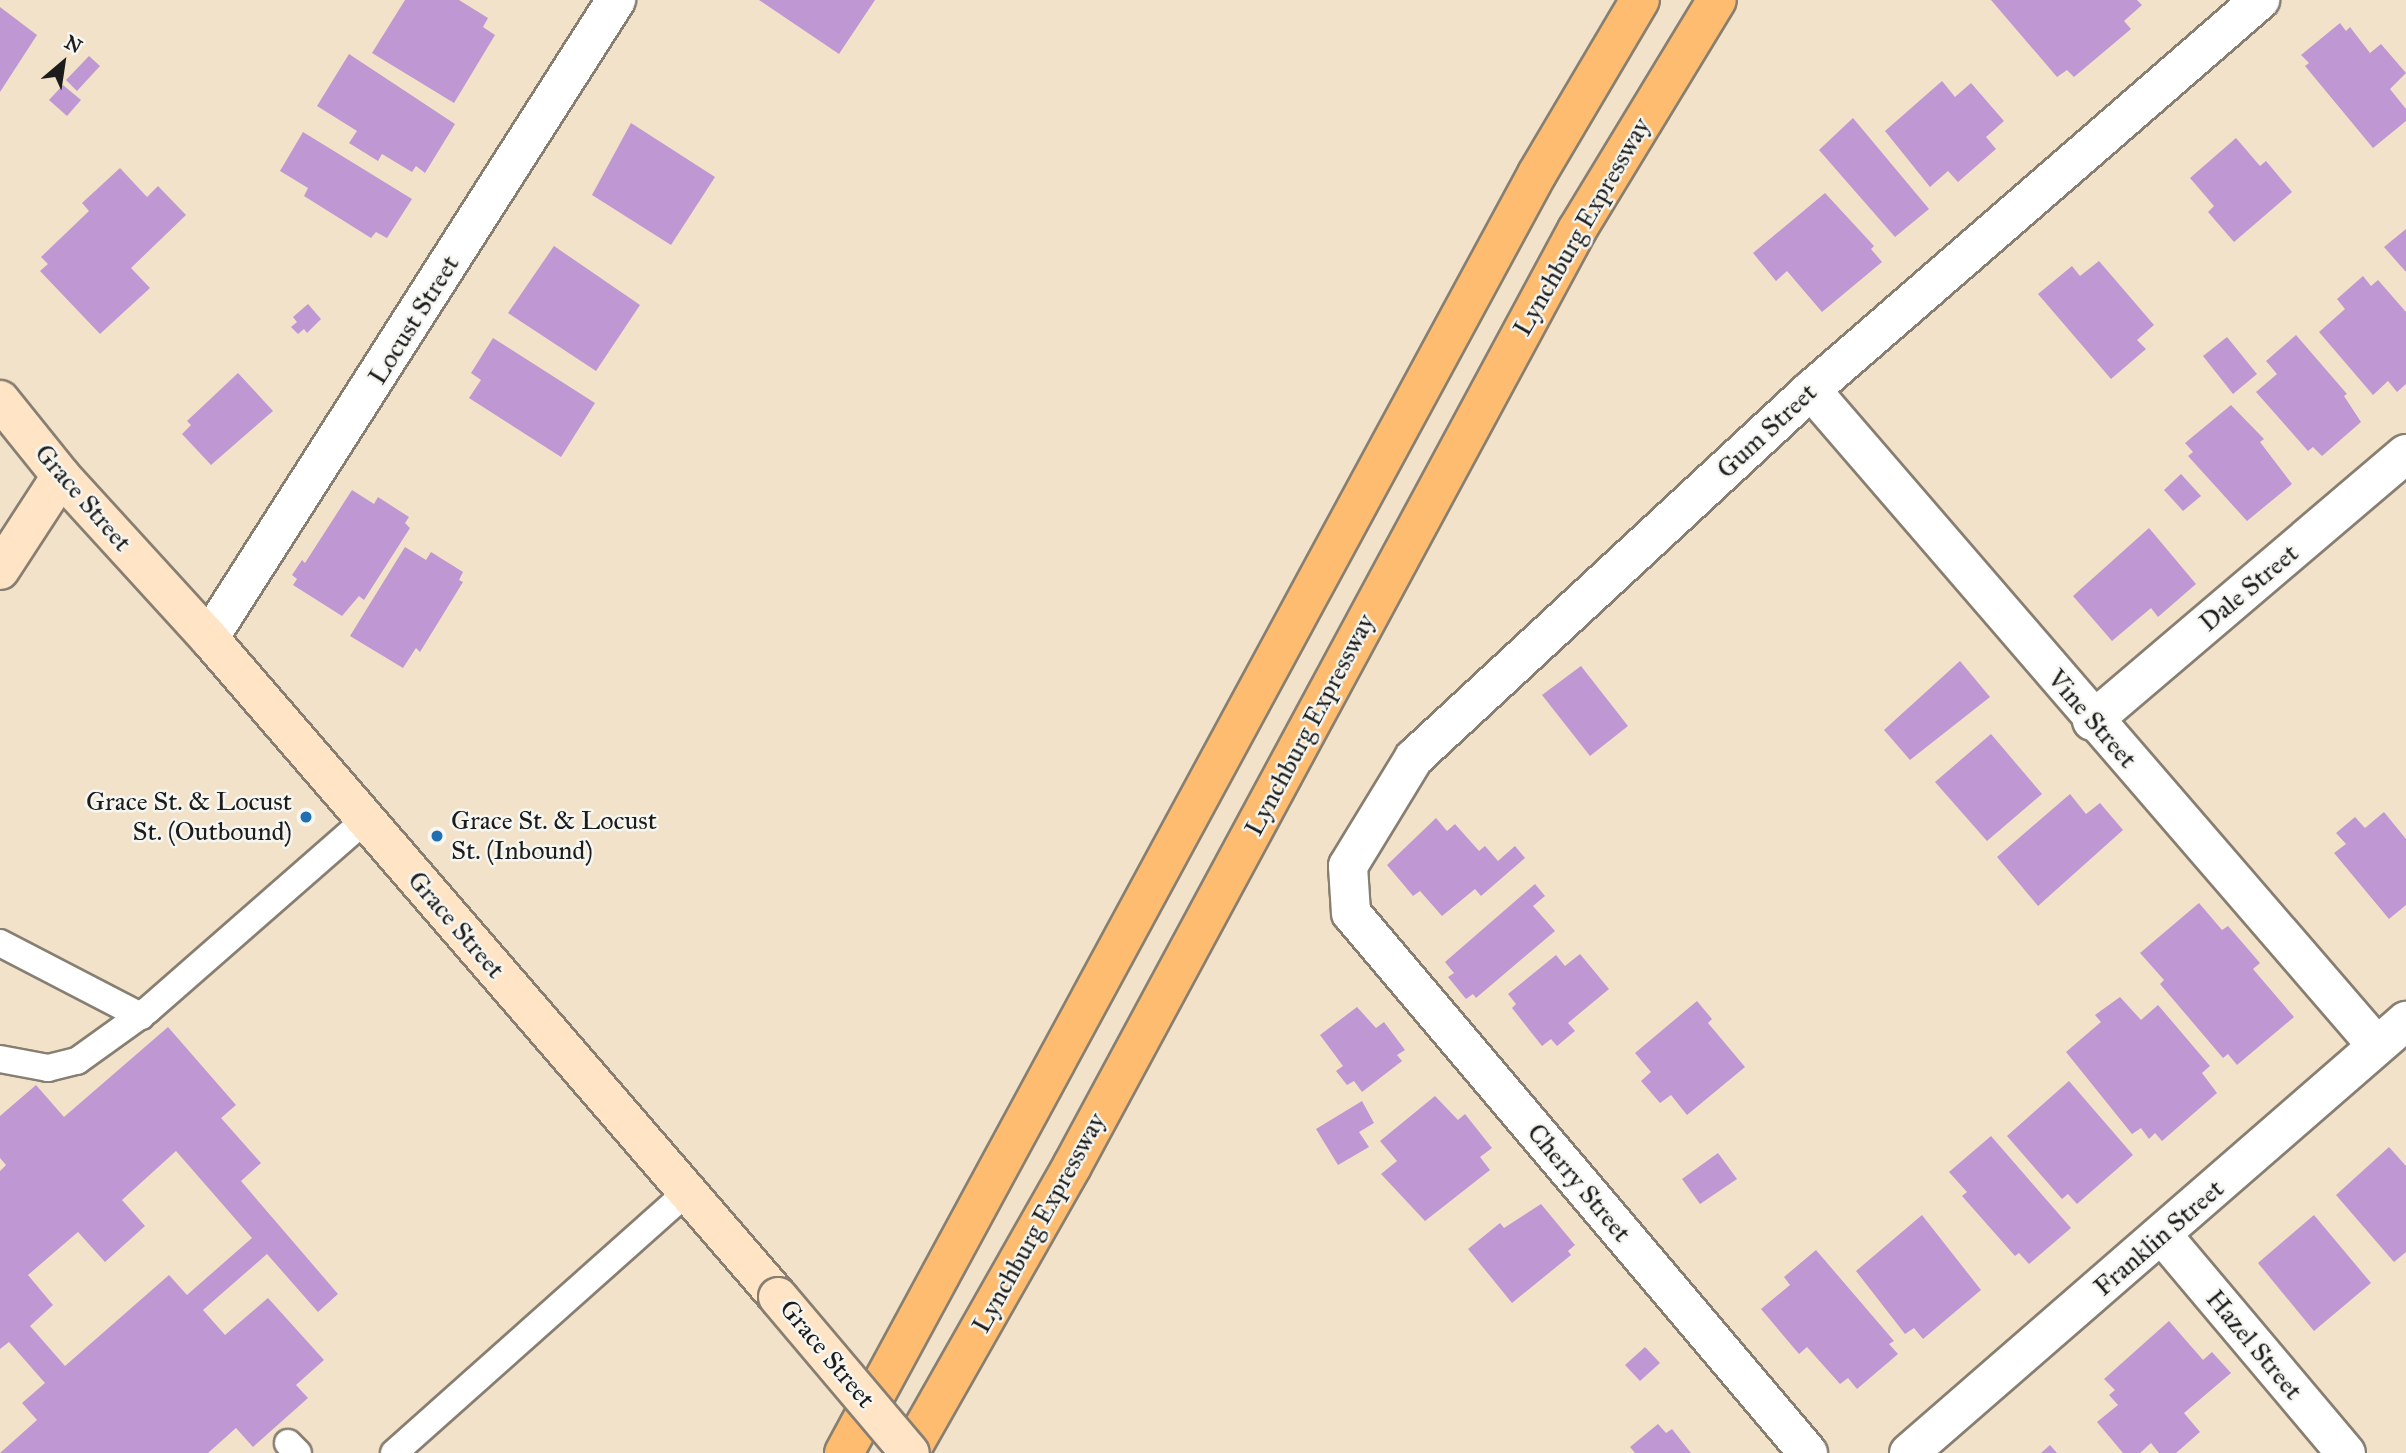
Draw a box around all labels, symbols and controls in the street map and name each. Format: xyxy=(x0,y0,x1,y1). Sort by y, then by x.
north arrow xyxy=(28,28,98,98)
text: N xyxy=(61,30,86,58)
street label: Lynchburg Expressway xyxy=(1507,112,1657,342)
street label: Locust Street xyxy=(362,250,466,390)
street label: Gum Street xyxy=(1711,377,1823,485)
street label: Grace Street xyxy=(28,438,138,558)
street label: Dale Street xyxy=(2193,538,2305,638)
street label: Lynchburg Expressway xyxy=(1238,609,1382,841)
street label: Vine Street xyxy=(2041,663,2143,775)
place label: Grace St. & Locust St. (Outbound) xyxy=(86,786,292,848)
place label: Grace St. & Locust St. (Inbound) xyxy=(451,805,657,866)
marker: Grace St. & Locust St. (Outbound) xyxy=(298,809,314,825)
marker: Grace St. & Locust St. (Inbound) xyxy=(429,828,445,844)
street label: Grace Street xyxy=(401,865,511,985)
street label: Lynchburg Expressway xyxy=(966,1108,1112,1338)
street label: Cherry Street xyxy=(1521,1118,1637,1248)
street label: Franklin Street xyxy=(2088,1173,2230,1303)
street label: Hazel Street xyxy=(2199,1284,2309,1406)
street label: Grace Street xyxy=(773,1294,881,1414)

